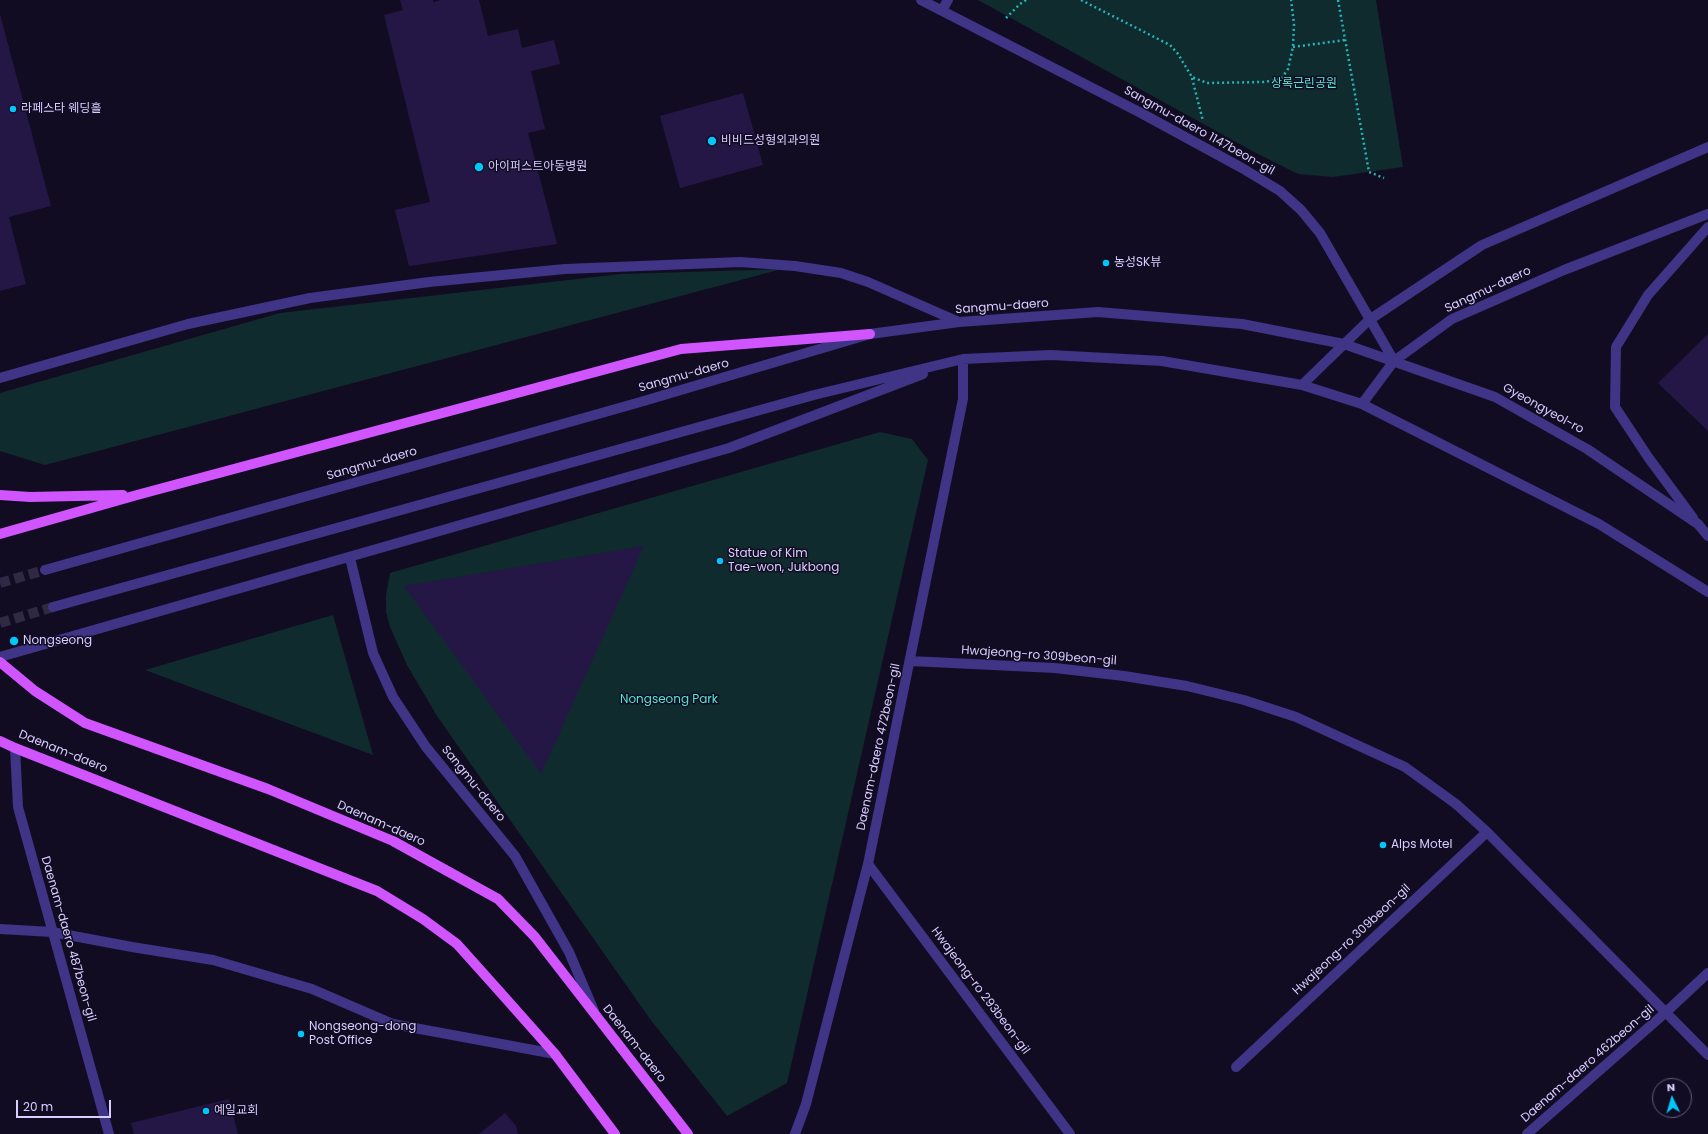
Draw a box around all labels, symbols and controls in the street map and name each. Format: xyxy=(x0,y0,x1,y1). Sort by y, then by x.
park label: 상록근린공원 xyxy=(1271,77,1337,91)
street label: Sangmu-daero 1147beon-gil xyxy=(1121,84,1277,178)
place label: 라페스타 웨딩홀 xyxy=(21,102,101,116)
marker: 라페스타 웨딩홀 xyxy=(8,104,18,114)
place label: 비비드성형외과의원 xyxy=(721,134,820,148)
marker: 비비드성형외과의원 xyxy=(706,135,718,147)
place label: 아이퍼스트아동병원 xyxy=(488,160,587,174)
marker: 아이퍼스트아동병원 xyxy=(473,161,485,173)
place label: 농성SK뷰 xyxy=(1114,256,1161,270)
marker: 농성SK뷰 xyxy=(1101,258,1111,268)
street label: Sangmu-daero xyxy=(1443,264,1533,316)
street label: Sangmu-daero xyxy=(955,297,1049,317)
street label: Sangmu-daero xyxy=(637,356,731,396)
street label: Gyeongyeol-ro xyxy=(1500,381,1586,437)
street label: Sangmu-daero xyxy=(325,444,419,484)
place label: Statue of Kim Tae-won, Jukbong xyxy=(728,547,839,575)
marker: Statue of Kim Tae-won, Jukbong xyxy=(715,556,725,566)
place label: Nongseong xyxy=(23,634,92,648)
marker: Nongseong xyxy=(8,635,20,647)
street label: Hwajeong-ro 309beon-gil xyxy=(961,643,1117,669)
street label: Daenam-daero 472beon-gil xyxy=(854,662,904,832)
park label: Nongseong Park xyxy=(620,693,718,707)
street label: Daenam-daero xyxy=(16,728,110,776)
street label: Sangmu-daero xyxy=(438,743,508,825)
street label: Daenam-daero xyxy=(335,798,427,850)
place label: Alps Motel xyxy=(1391,838,1452,852)
marker: Alps Motel xyxy=(1378,840,1388,850)
street label: Daenam-daero 487beon-gil xyxy=(38,855,98,1023)
street label: Hwajeong-ro 309beon-gil xyxy=(1290,882,1414,998)
street label: Hwajeong-ro 293beon-gil xyxy=(928,925,1032,1057)
street label: Daenam-daero xyxy=(599,1002,669,1086)
street label: Daenam-daero 462beon-gil xyxy=(1519,1002,1657,1126)
place label: Nongseong-dong Post Office xyxy=(309,1020,416,1048)
marker: Nongseong-dong Post Office xyxy=(296,1029,306,1039)
north arrow xyxy=(1652,1078,1692,1118)
text: N xyxy=(1666,1079,1676,1095)
scale bar xyxy=(18,1092,113,1118)
text: 20 m xyxy=(23,1098,53,1115)
place label: 예일교회 xyxy=(214,1104,258,1118)
marker: 예일교회 xyxy=(201,1106,211,1116)

